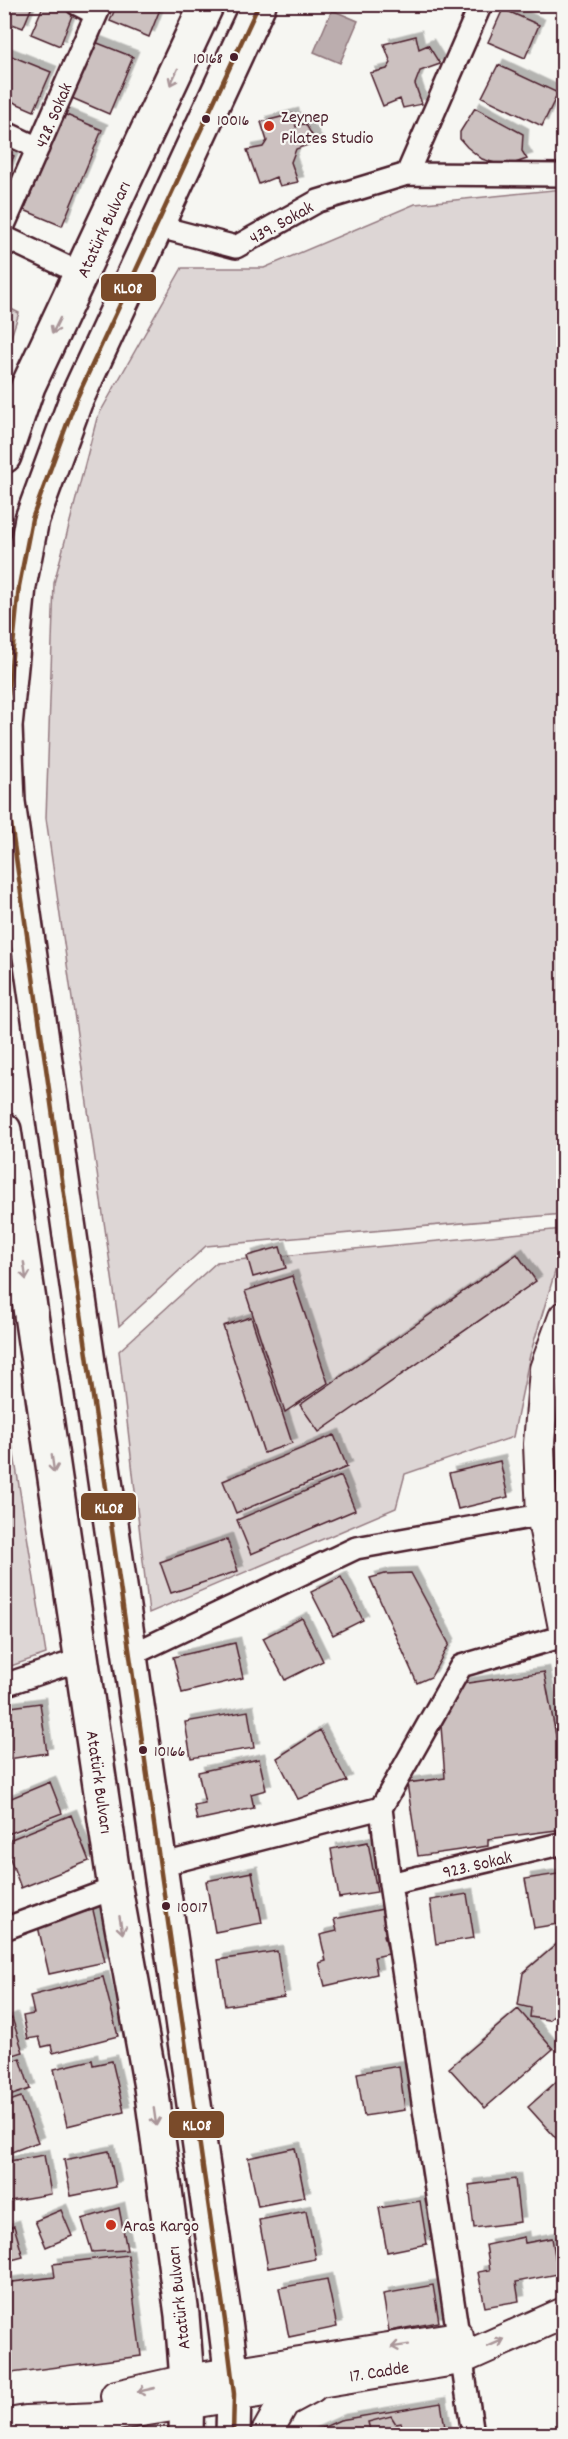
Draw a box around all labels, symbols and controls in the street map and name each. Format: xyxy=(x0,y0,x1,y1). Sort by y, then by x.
place label: 10168 xyxy=(193,48,223,71)
marker: 10168 xyxy=(228,51,240,63)
one-way arrow xyxy=(167,67,179,85)
street label: 428. Sokak xyxy=(30,79,80,153)
place label: Zeynep Pilates Studio xyxy=(281,106,374,152)
place label: 10016 xyxy=(217,110,249,133)
marker: 10016 xyxy=(200,113,212,125)
marker: Zeynep Pilates Studio xyxy=(262,119,276,133)
street label: Atatürk Bulvarı xyxy=(72,178,139,282)
street label: 439. Sokak xyxy=(246,196,319,252)
line badge: KL08 xyxy=(100,273,157,302)
text: KL08 xyxy=(113,278,143,301)
one-way arrow xyxy=(50,317,62,335)
one-way arrow xyxy=(20,1261,31,1281)
one-way arrow xyxy=(48,1454,59,1474)
line badge: KL08 xyxy=(80,1492,137,1521)
text: KL08 xyxy=(94,1498,124,1521)
street label: Atatürk Bulvarı xyxy=(78,1729,117,1836)
place label: 10166 xyxy=(154,1741,186,1764)
marker: 10166 xyxy=(137,1744,149,1756)
street label: 923. Sokak xyxy=(440,1846,515,1887)
place label: 10017 xyxy=(177,1897,208,1920)
marker: 10017 xyxy=(160,1900,172,1912)
one-way arrow xyxy=(116,1914,127,1934)
one-way arrow xyxy=(150,2106,161,2126)
line badge: KL08 xyxy=(168,2110,225,2139)
text: KL08 xyxy=(182,2115,212,2138)
place label: Aras Kargo xyxy=(123,2215,199,2240)
marker: Aras Kargo xyxy=(104,2218,118,2232)
street label: Atatürk Bulvarı xyxy=(163,2245,198,2351)
one-way arrow xyxy=(487,2337,505,2348)
one-way arrow xyxy=(391,2341,410,2352)
street label: 17. Cadde xyxy=(348,2356,411,2391)
one-way arrow xyxy=(136,2384,155,2396)

